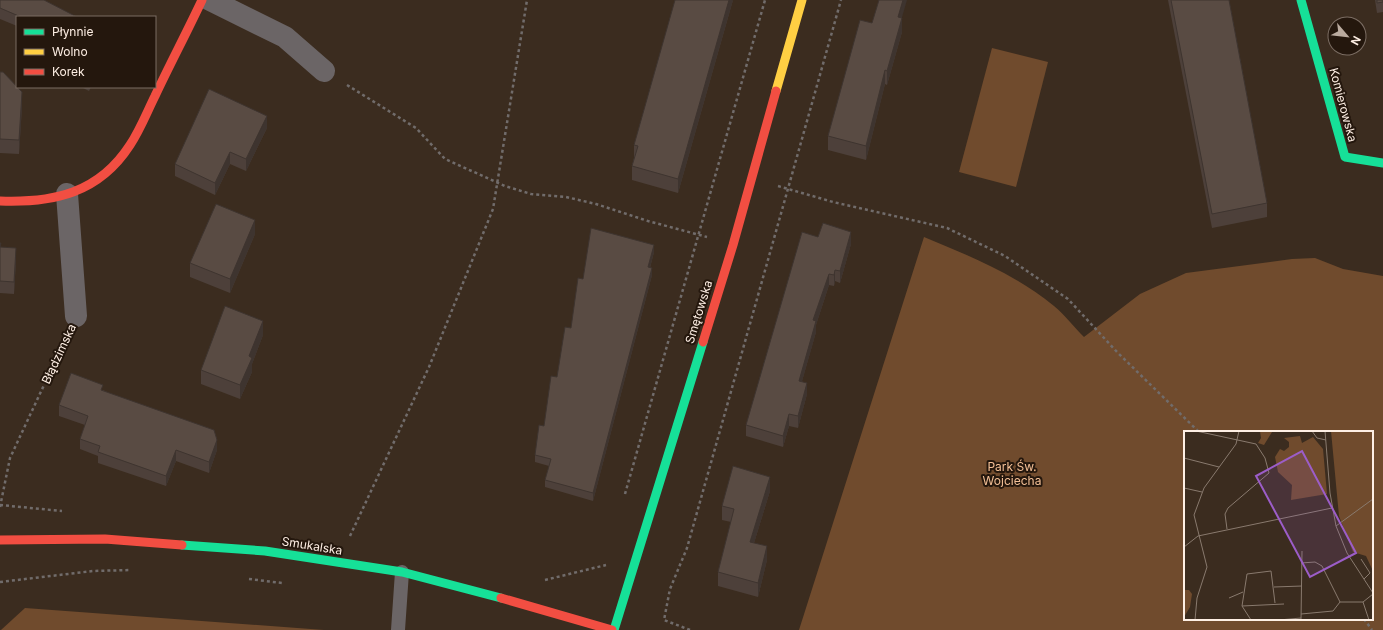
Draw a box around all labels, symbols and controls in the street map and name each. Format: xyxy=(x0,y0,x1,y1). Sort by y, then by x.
legend xyxy=(16,16,156,88)
north arrow xyxy=(1327,16,1367,56)
text: Płynnie xyxy=(52,24,93,39)
text: N xyxy=(1348,34,1364,48)
text: Wolno xyxy=(52,44,88,59)
text: Korek xyxy=(52,64,85,79)
street label: Komierowska xyxy=(1326,66,1361,144)
street label: Smętowska xyxy=(682,278,715,345)
street label: Błądzimska xyxy=(38,321,79,386)
inset map xyxy=(1184,431,1373,620)
park label: Park Św. Wojciecha xyxy=(983,459,1041,488)
street label: Smukalska xyxy=(281,533,343,558)

